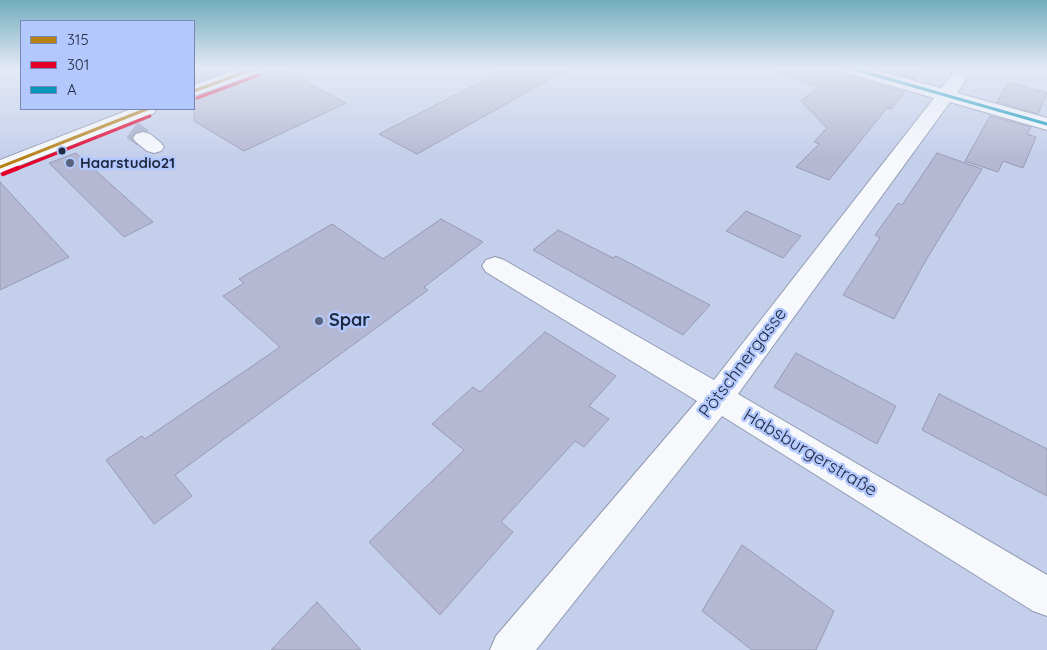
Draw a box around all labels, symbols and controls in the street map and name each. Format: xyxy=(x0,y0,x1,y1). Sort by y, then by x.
legend xyxy=(20,20,195,110)
text: 315 xyxy=(67,30,89,49)
text: 301 xyxy=(67,55,89,74)
text: A xyxy=(67,80,77,99)
unlabelled marker xyxy=(57,146,67,156)
place label: Haarstudio21 xyxy=(80,154,175,172)
marker: Haarstudio21 xyxy=(64,157,76,169)
street label: Pötschnergasse xyxy=(695,304,791,422)
place label: Spar xyxy=(329,310,370,332)
marker: Spar xyxy=(313,315,325,327)
street label: Habsburgerstraße xyxy=(739,405,881,501)

